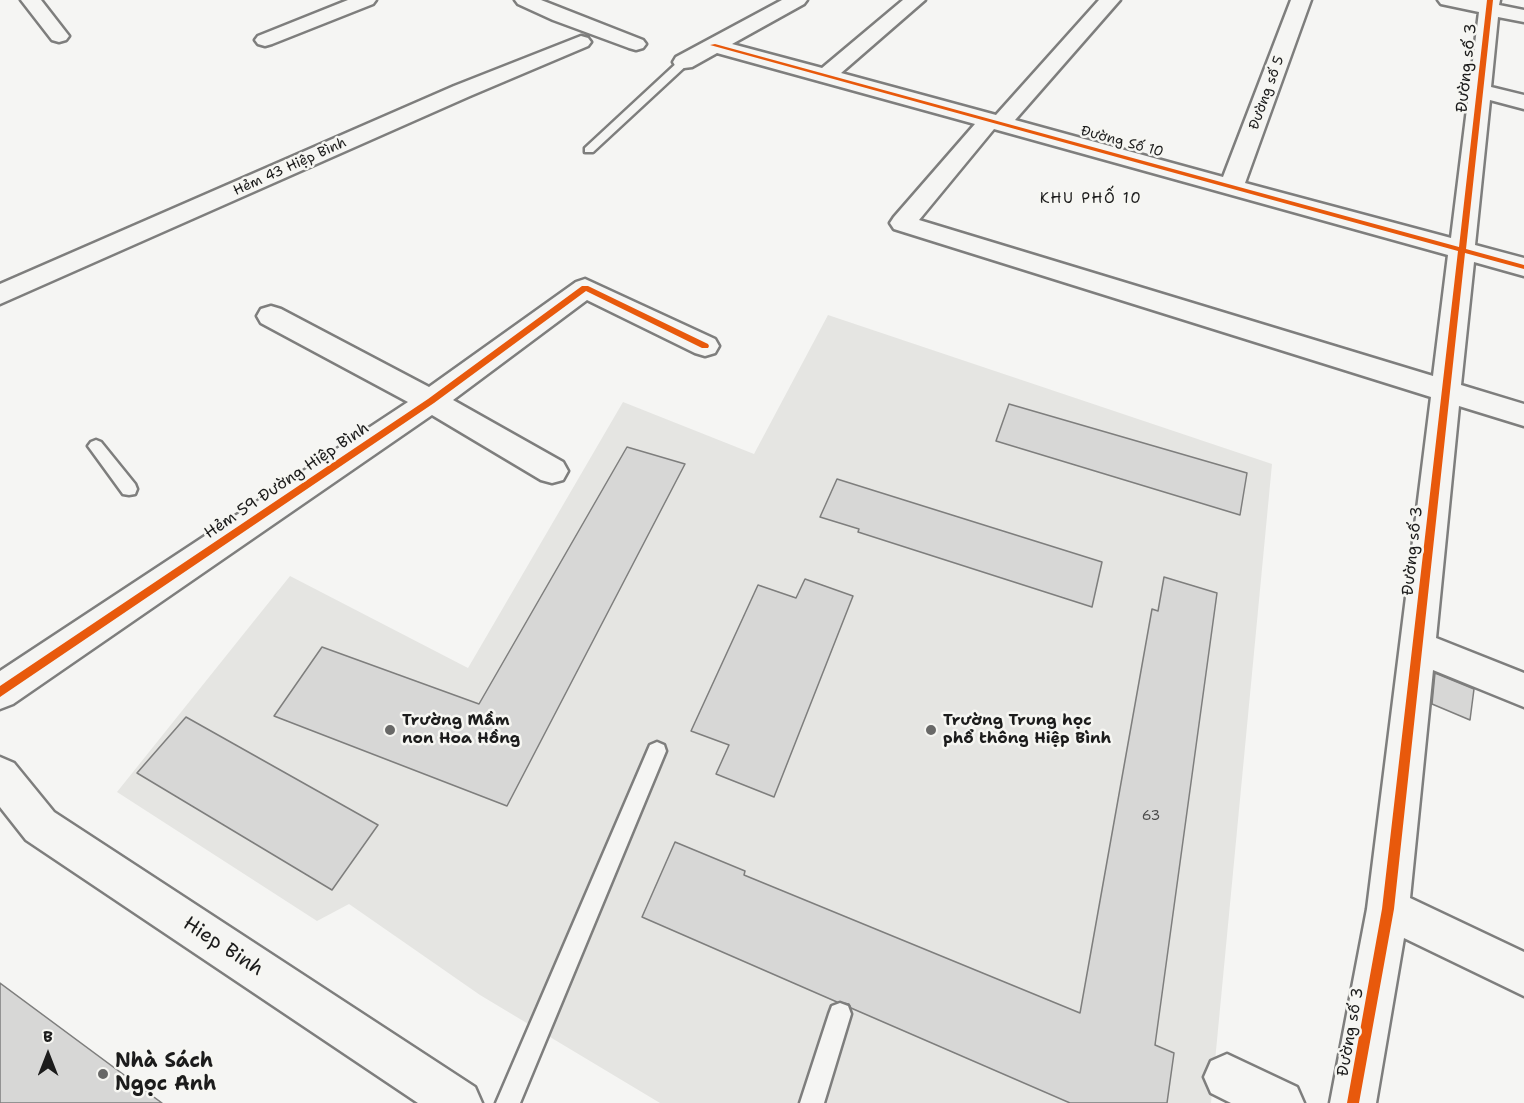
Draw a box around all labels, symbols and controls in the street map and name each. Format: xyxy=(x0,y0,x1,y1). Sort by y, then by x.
street label: Đường số 3 xyxy=(1453,22,1481,114)
street label: Đường số 5 xyxy=(1246,54,1288,132)
street label: Đường Số 10 xyxy=(1079,123,1165,161)
street label: Hẻm 43 Hiệp Bình xyxy=(231,135,349,199)
district label: KHU PHỐ 10 xyxy=(1040,190,1142,208)
street label: Hẻm 59 Đường Hiệp Bình xyxy=(201,419,373,543)
street label: Đường số 3 xyxy=(1399,505,1427,597)
place label: Trường Mầm non Hoa Hồng xyxy=(402,711,520,749)
place label: Trường Trung học phổ thông Hiệp Bình xyxy=(943,711,1111,749)
marker: Trường Mầm non Hoa Hồng xyxy=(383,723,397,737)
marker: Trường Trung học phổ thông Hiệp Bình xyxy=(924,723,938,737)
house number: 63 xyxy=(1142,808,1160,824)
street label: Hiep Binh xyxy=(178,912,268,982)
street label: Đường số 3 xyxy=(1334,986,1368,1078)
north arrow xyxy=(18,1025,78,1085)
text: B xyxy=(43,1026,53,1047)
place label: Nhà Sách Ngọc Anh xyxy=(115,1050,216,1097)
marker: Nhà Sách Ngọc Anh xyxy=(96,1067,110,1081)

